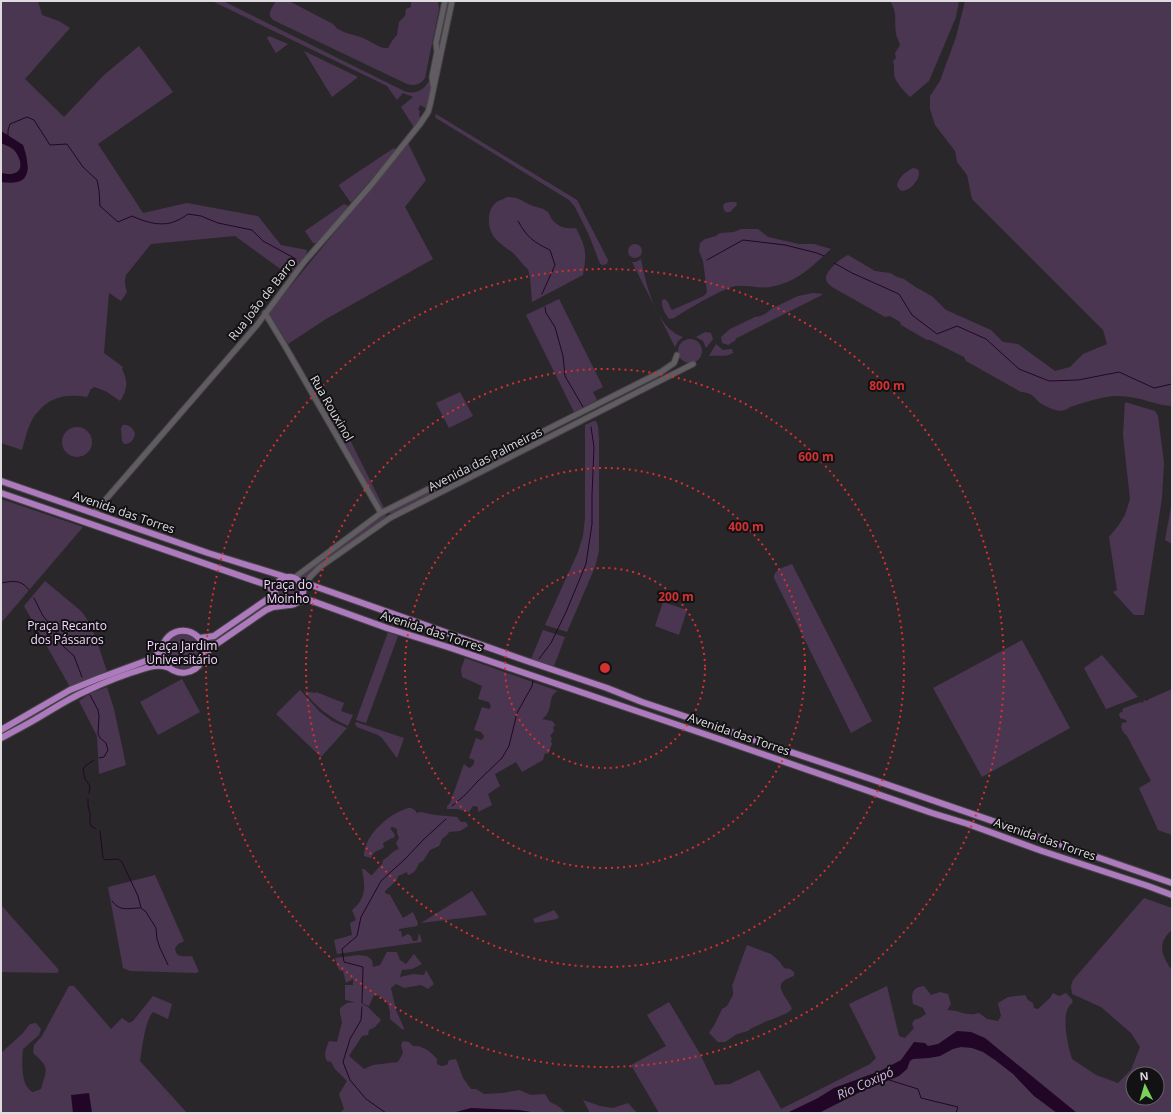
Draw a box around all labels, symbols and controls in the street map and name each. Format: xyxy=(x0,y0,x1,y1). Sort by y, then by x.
street label: Rua João de Barro xyxy=(224,254,300,344)
street label: Rua Rouxinol xyxy=(306,372,358,444)
text: 800 m xyxy=(869,377,905,394)
street label: Avenida das Palmeiras xyxy=(425,423,545,495)
text: 600 m xyxy=(798,448,834,465)
street label: Avenida das Torres xyxy=(71,487,178,538)
text: 400 m xyxy=(728,518,764,535)
park label: Praça do Moinho xyxy=(264,576,312,607)
text: 200 m xyxy=(658,588,694,605)
street label: Avenida das Torres xyxy=(379,606,486,656)
park label: Praça Recanto dos Pássaros xyxy=(27,617,107,648)
park label: Praça Jardim Universitário xyxy=(146,637,218,668)
centre of rings xyxy=(598,661,612,675)
street label: Avenida das Torres xyxy=(686,709,793,760)
street label: Avenida das Torres xyxy=(992,814,1099,865)
water label: Rio Coxipó xyxy=(834,1062,896,1104)
north arrow xyxy=(1125,1066,1165,1106)
text: N xyxy=(1139,1068,1149,1083)

